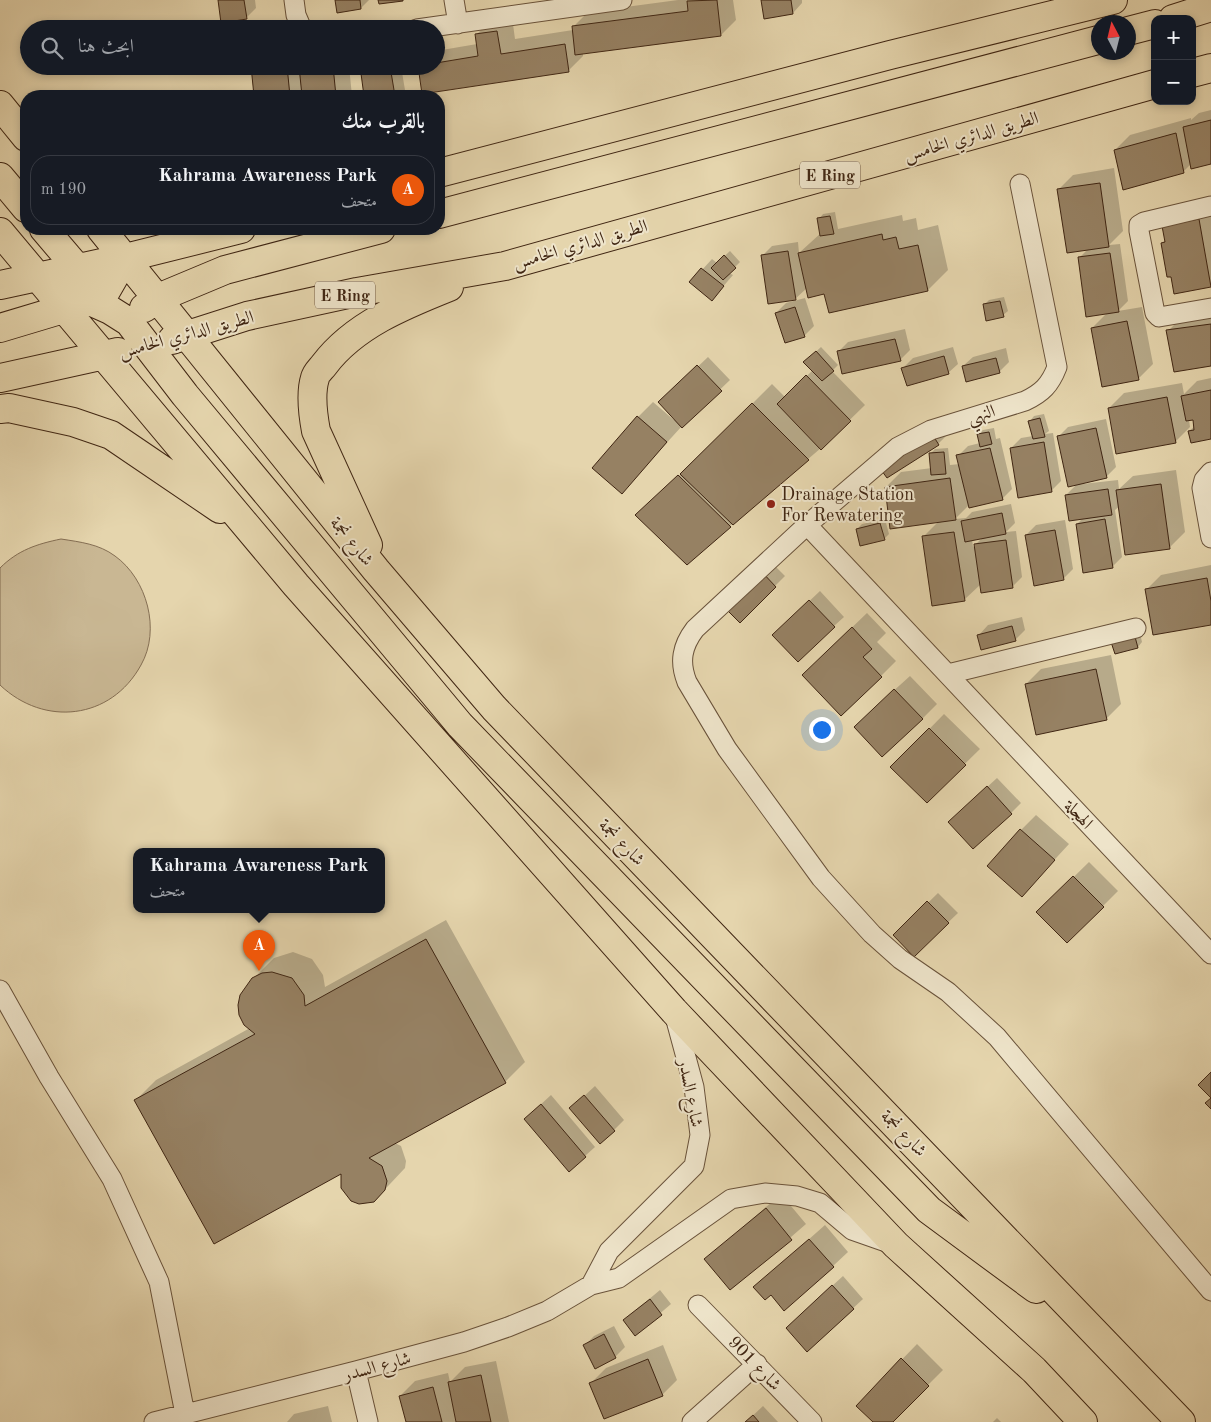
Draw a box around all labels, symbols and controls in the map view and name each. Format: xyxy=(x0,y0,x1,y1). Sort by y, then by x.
north arrow xyxy=(1091,15,1136,60)
map controls xyxy=(1151,15,1196,105)
button: + xyxy=(1151,15,1196,60)
search box xyxy=(20,20,445,75)
icon: search xyxy=(38,34,66,62)
text: ابحث هنا xyxy=(78,38,134,57)
button: − xyxy=(1151,60,1196,105)
street label: الطريق الدائري الخامس xyxy=(902,109,1042,170)
text: بالقرب منك xyxy=(342,112,425,133)
road number: E Ring xyxy=(800,162,860,188)
text: Kahrama Awareness Park xyxy=(158,167,377,186)
text: 190 m xyxy=(41,182,86,198)
text: A xyxy=(402,182,414,198)
text: متحف xyxy=(341,194,377,210)
street label: الطريق الدائري الخامس xyxy=(511,217,651,278)
road number: E Ring xyxy=(315,282,375,308)
street label: الطريق الدائري الخامس xyxy=(117,308,257,366)
street label: النهي xyxy=(965,402,999,434)
place label: Drainage Station For Rewatering xyxy=(781,486,914,525)
marker: Drainage Station For Rewatering xyxy=(765,498,777,510)
street label: شارع نجمة xyxy=(322,513,377,573)
your location xyxy=(809,717,835,743)
street label: الهجلة xyxy=(1060,796,1096,833)
street label: شارع نجمة xyxy=(591,815,648,873)
popup xyxy=(133,848,385,913)
text: Kahrama Awareness Park xyxy=(150,857,368,876)
text: متحف xyxy=(150,884,186,900)
pin: A xyxy=(243,930,275,971)
street label: شارع السدر xyxy=(669,1056,705,1130)
street label: شارع نجمة xyxy=(873,1106,930,1164)
street label: شارع 901 xyxy=(721,1333,784,1398)
street label: شارع السدر xyxy=(340,1349,414,1390)

